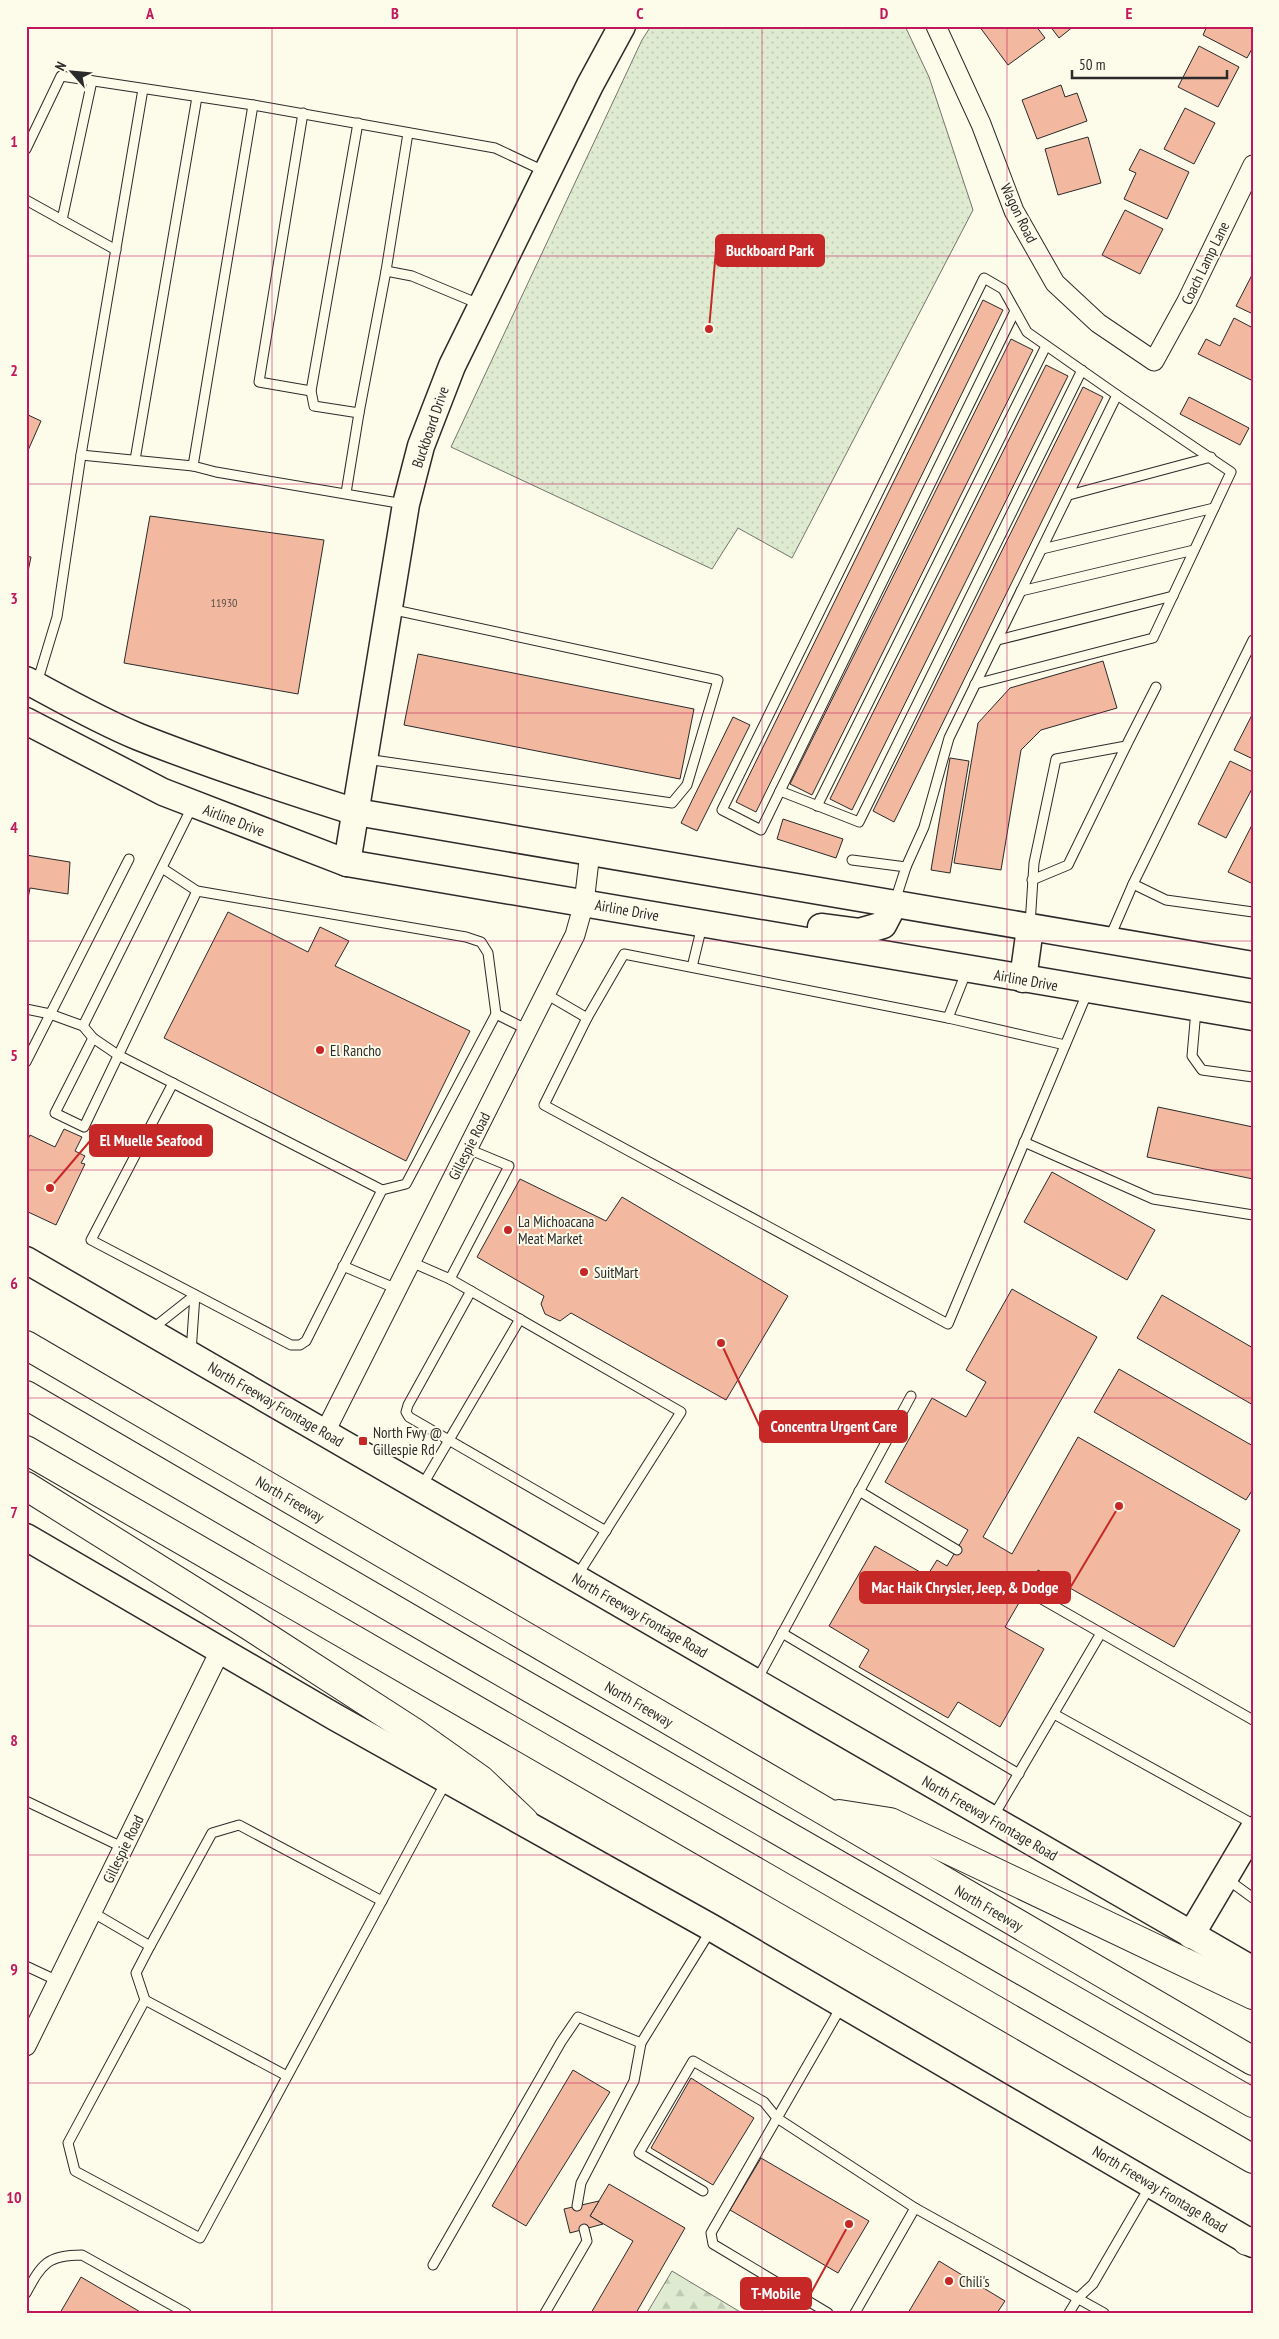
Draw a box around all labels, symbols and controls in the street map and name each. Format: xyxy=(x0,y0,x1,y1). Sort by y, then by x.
text: A xyxy=(145,3,155,23)
text: B xyxy=(391,3,399,23)
text: C xyxy=(636,3,644,23)
text: D xyxy=(880,3,889,23)
text: E xyxy=(1126,3,1133,23)
north arrow xyxy=(48,48,98,98)
scale bar xyxy=(1072,48,1226,80)
text: 50 m xyxy=(1079,55,1105,74)
text: N xyxy=(51,59,70,74)
text: 1 xyxy=(10,131,18,151)
street label: Wagon Road xyxy=(996,180,1042,246)
street label: Coach Lamp Lane xyxy=(1177,218,1233,308)
callout: Buckboard Park xyxy=(716,235,824,266)
text: Buckboard Park xyxy=(726,240,815,260)
text: 2 xyxy=(10,360,18,380)
street label: Buckboard Drive xyxy=(407,384,453,470)
text: 3 xyxy=(10,588,18,608)
house number: 11930 xyxy=(210,595,238,610)
street label: Airline Drive xyxy=(201,800,267,840)
text: 4 xyxy=(10,817,18,837)
street label: Airline Drive xyxy=(594,895,660,925)
street label: Airline Drive xyxy=(993,965,1059,995)
place label: El Rancho xyxy=(330,1041,381,1060)
marker: El Rancho xyxy=(314,1044,326,1056)
text: 5 xyxy=(10,1045,18,1065)
street label: Gillespie Road xyxy=(444,1109,494,1183)
callout: El Muelle Seafood xyxy=(90,1125,212,1156)
text: El Muelle Seafood xyxy=(100,1130,202,1150)
place label: La Michoacana Meat Market xyxy=(518,1212,594,1248)
marker: La Michoacana Meat Market xyxy=(502,1224,514,1236)
place label: SuitMart xyxy=(594,1263,638,1282)
marker: SuitMart xyxy=(578,1266,590,1278)
text: 6 xyxy=(10,1273,18,1293)
street label: North Freeway Frontage Road xyxy=(205,1357,347,1451)
callout: Concentra Urgent Care xyxy=(760,1411,907,1442)
text: Concentra Urgent Care xyxy=(771,1416,898,1436)
place label: North Fwy @ Gillespie Rd xyxy=(373,1423,442,1459)
marker: North Fwy @ Gillespie Rd xyxy=(357,1435,369,1447)
street label: North Freeway xyxy=(252,1472,328,1526)
text: 7 xyxy=(10,1502,18,1522)
street label: North Freeway Frontage Road xyxy=(569,1568,711,1662)
callout: Mac Haik Chrysler, Jeep, & Dodge xyxy=(860,1572,1070,1603)
text: Mac Haik Chrysler, Jeep, & Dodge xyxy=(871,1577,1059,1597)
street label: North Freeway xyxy=(601,1677,677,1731)
text: 8 xyxy=(10,1730,18,1750)
street label: North Freeway Frontage Road xyxy=(919,1771,1061,1865)
street label: Gillespie Road xyxy=(98,1812,148,1886)
street label: North Freeway xyxy=(951,1881,1027,1935)
text: 9 xyxy=(10,1959,18,1979)
street label: North Freeway Frontage Road xyxy=(1089,2141,1231,2237)
text: 10 xyxy=(6,2187,22,2207)
place label: Chili's xyxy=(959,2272,989,2291)
marker: Chili's xyxy=(943,2275,955,2287)
callout: T-Mobile xyxy=(741,2278,811,2309)
text: T-Mobile xyxy=(751,2283,801,2303)

